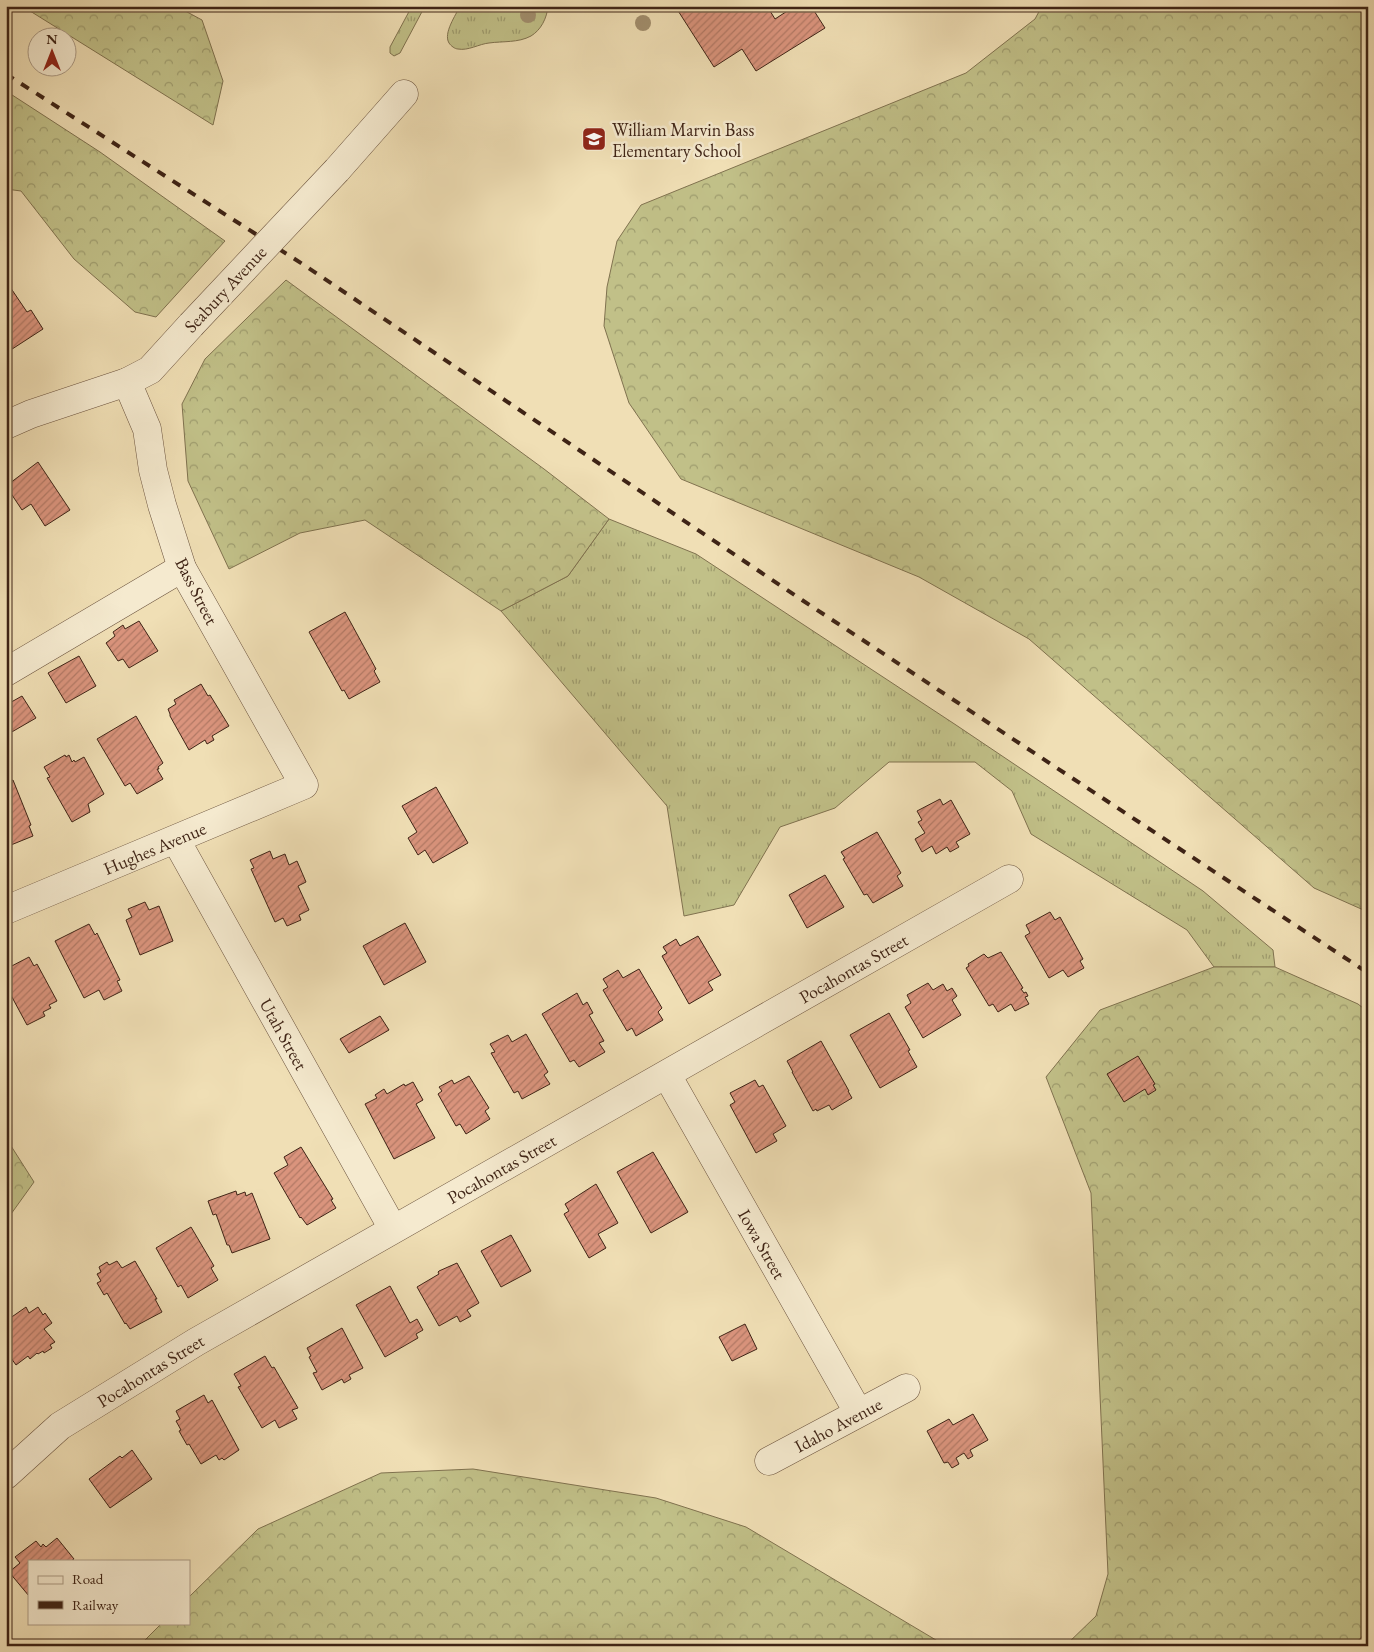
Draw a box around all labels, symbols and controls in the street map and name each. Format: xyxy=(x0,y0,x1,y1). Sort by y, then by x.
north arrow xyxy=(28,28,78,78)
text: N xyxy=(46,30,58,48)
place label: William Marvin Bass Elementary School xyxy=(612,118,754,162)
school or university icon: William Marvin Bass Elementary School xyxy=(581,126,607,152)
street label: Seabury Avenue xyxy=(179,241,271,337)
street label: Bass Street xyxy=(170,553,224,629)
street label: Hughes Avenue xyxy=(100,816,209,879)
street label: Pocahontas Street xyxy=(795,927,912,1008)
street label: Utah Street xyxy=(255,994,314,1074)
street label: Pocahontas Street xyxy=(443,1128,560,1208)
street label: Iowa Street xyxy=(734,1205,792,1283)
street label: Pocahontas Street xyxy=(92,1328,208,1412)
street label: Idaho Avenue xyxy=(790,1392,886,1457)
legend xyxy=(28,1560,190,1624)
text: Road xyxy=(72,1569,104,1588)
text: Railway xyxy=(72,1595,119,1614)

